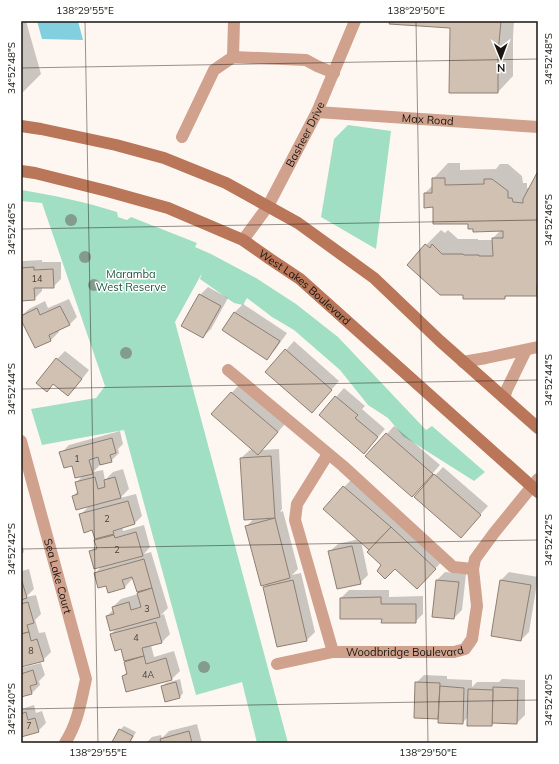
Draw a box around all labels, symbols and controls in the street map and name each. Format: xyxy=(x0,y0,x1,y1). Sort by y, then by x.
text: 138°29'55"E xyxy=(56,4,114,17)
text: 138°29'50"E xyxy=(387,4,445,17)
text: 34°52'48"S xyxy=(542,33,555,85)
north arrow xyxy=(481,38,521,78)
text: 34°52'48"S xyxy=(5,42,18,94)
text: N xyxy=(497,61,505,75)
street label: Basheer Drive xyxy=(283,100,328,169)
street label: Max Road xyxy=(401,111,454,128)
text: 34°52'46"S xyxy=(542,194,555,246)
text: 34°52'46"S xyxy=(5,203,18,255)
street label: West Lakes Boulevard xyxy=(256,246,354,328)
park label: Maramba West Reserve xyxy=(96,267,166,294)
house number: 14 xyxy=(32,273,43,284)
text: 34°52'44"S xyxy=(542,354,555,406)
text: 34°52'44"S xyxy=(5,363,18,415)
house number: 1 xyxy=(74,453,80,464)
house number: 2 xyxy=(104,513,110,524)
text: 34°52'42"S xyxy=(542,514,555,566)
text: 34°52'42"S xyxy=(5,523,18,575)
street label: Sea Lake Court xyxy=(41,537,75,615)
house number: 2 xyxy=(114,544,120,555)
house number: 3 xyxy=(144,603,150,614)
house number: 4 xyxy=(133,632,139,643)
street label: Woodbridge Boulevard xyxy=(346,643,465,659)
house number: 8 xyxy=(28,645,34,656)
house number: 4A xyxy=(142,669,154,680)
text: 34°52'40"S xyxy=(542,674,555,726)
text: 34°52'40"S xyxy=(5,683,18,735)
house number: 7 xyxy=(26,720,32,731)
text: 138°29'55"E xyxy=(69,746,127,759)
text: 138°29'50"E xyxy=(399,746,457,759)

